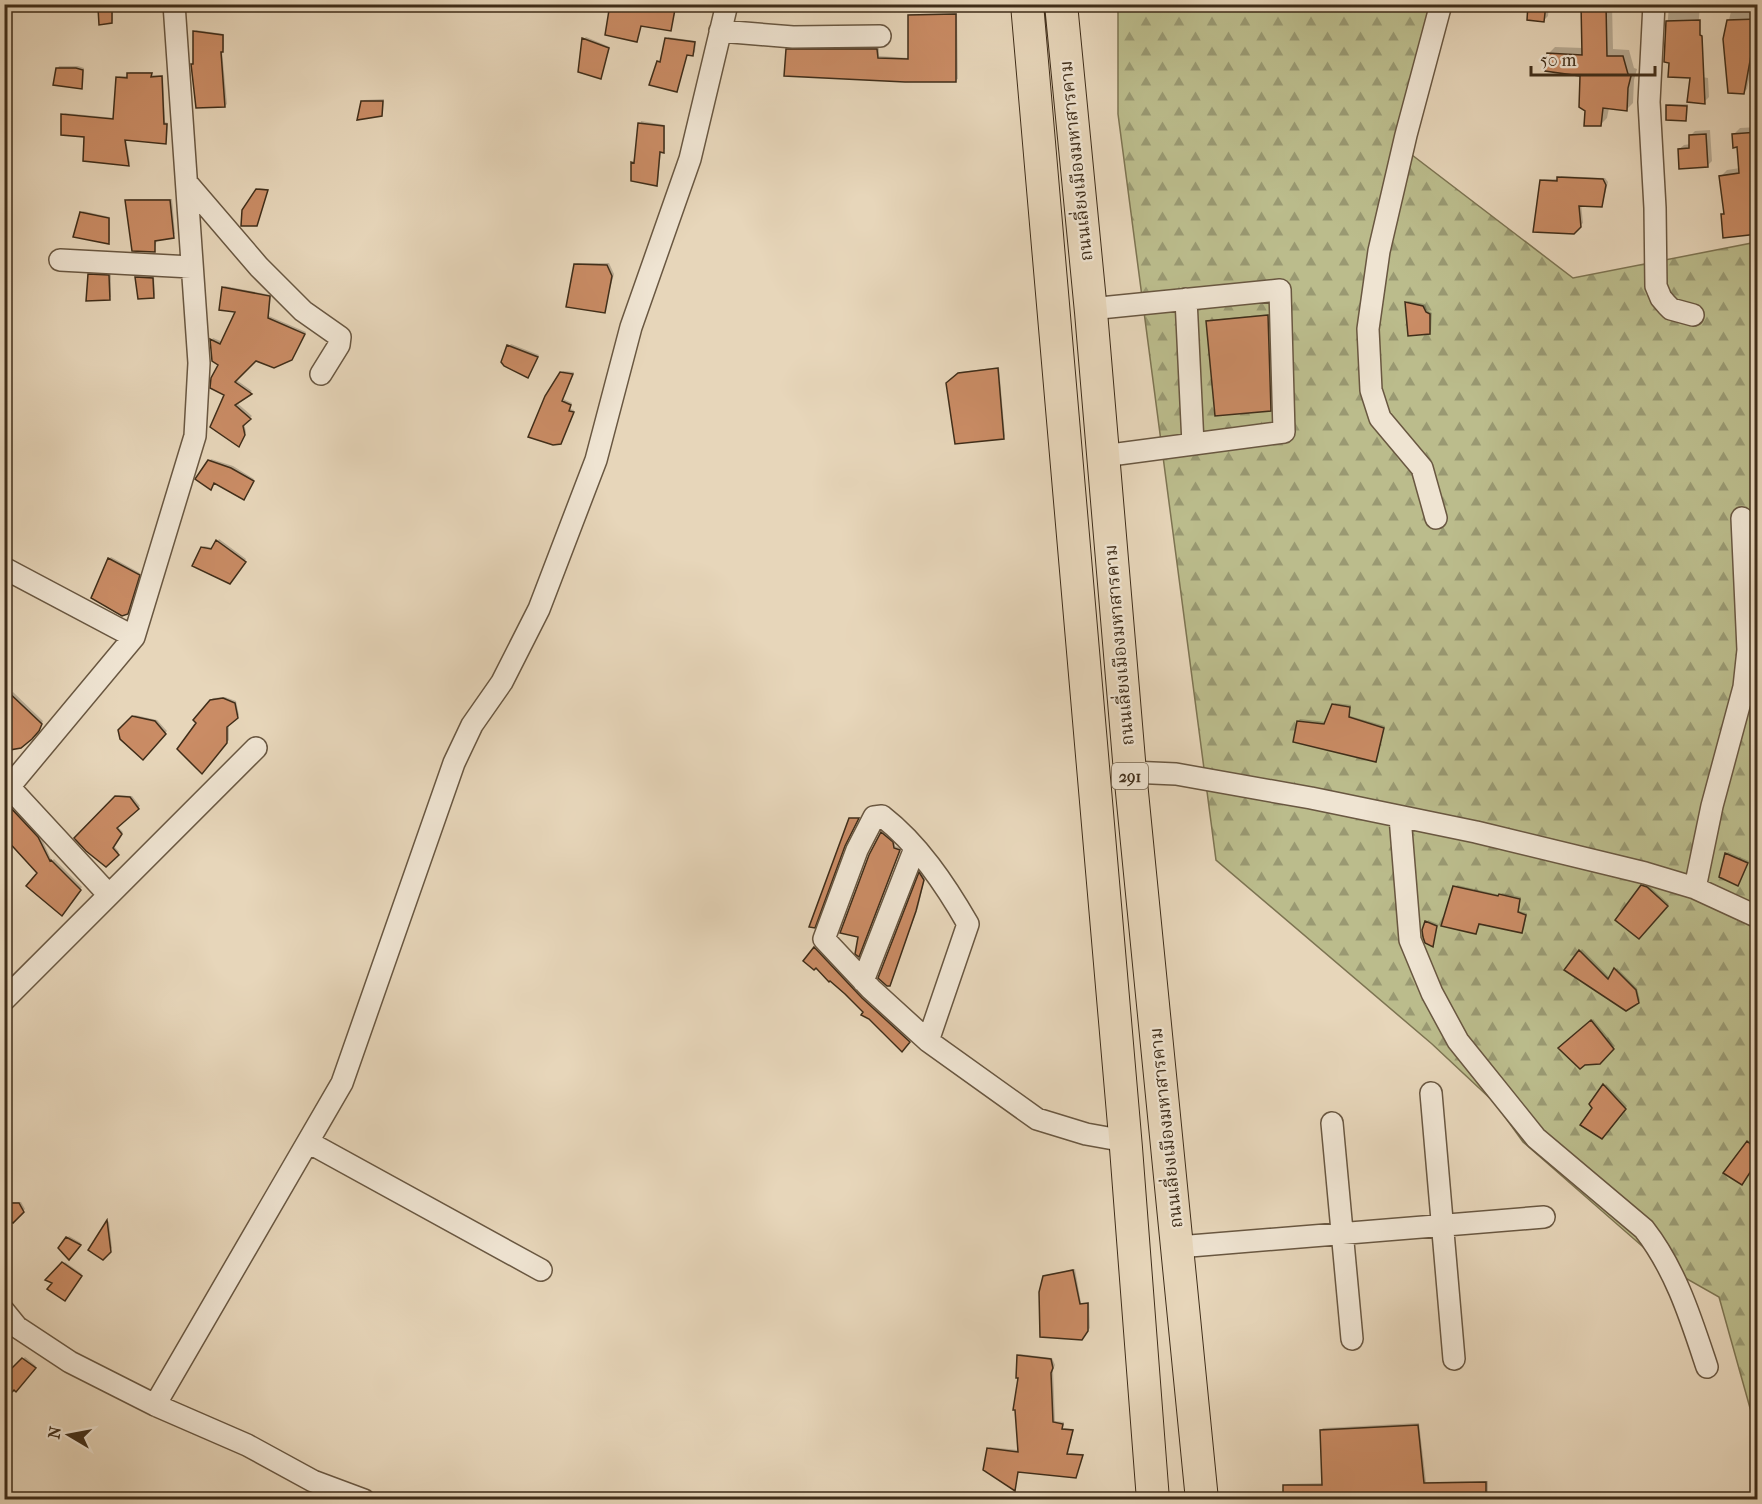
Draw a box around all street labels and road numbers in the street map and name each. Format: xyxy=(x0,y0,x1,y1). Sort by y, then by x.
street label: ถนนเลี่ยงเมืองมหาสารคาม xyxy=(1052,60,1097,263)
street label: ถนนเลี่ยงเมืองมหาสารคาม xyxy=(1096,544,1139,747)
road number: 291 xyxy=(1112,763,1148,789)
street label: ถนนเลี่ยงเมืองมหาสารคาม xyxy=(1142,1027,1187,1230)

